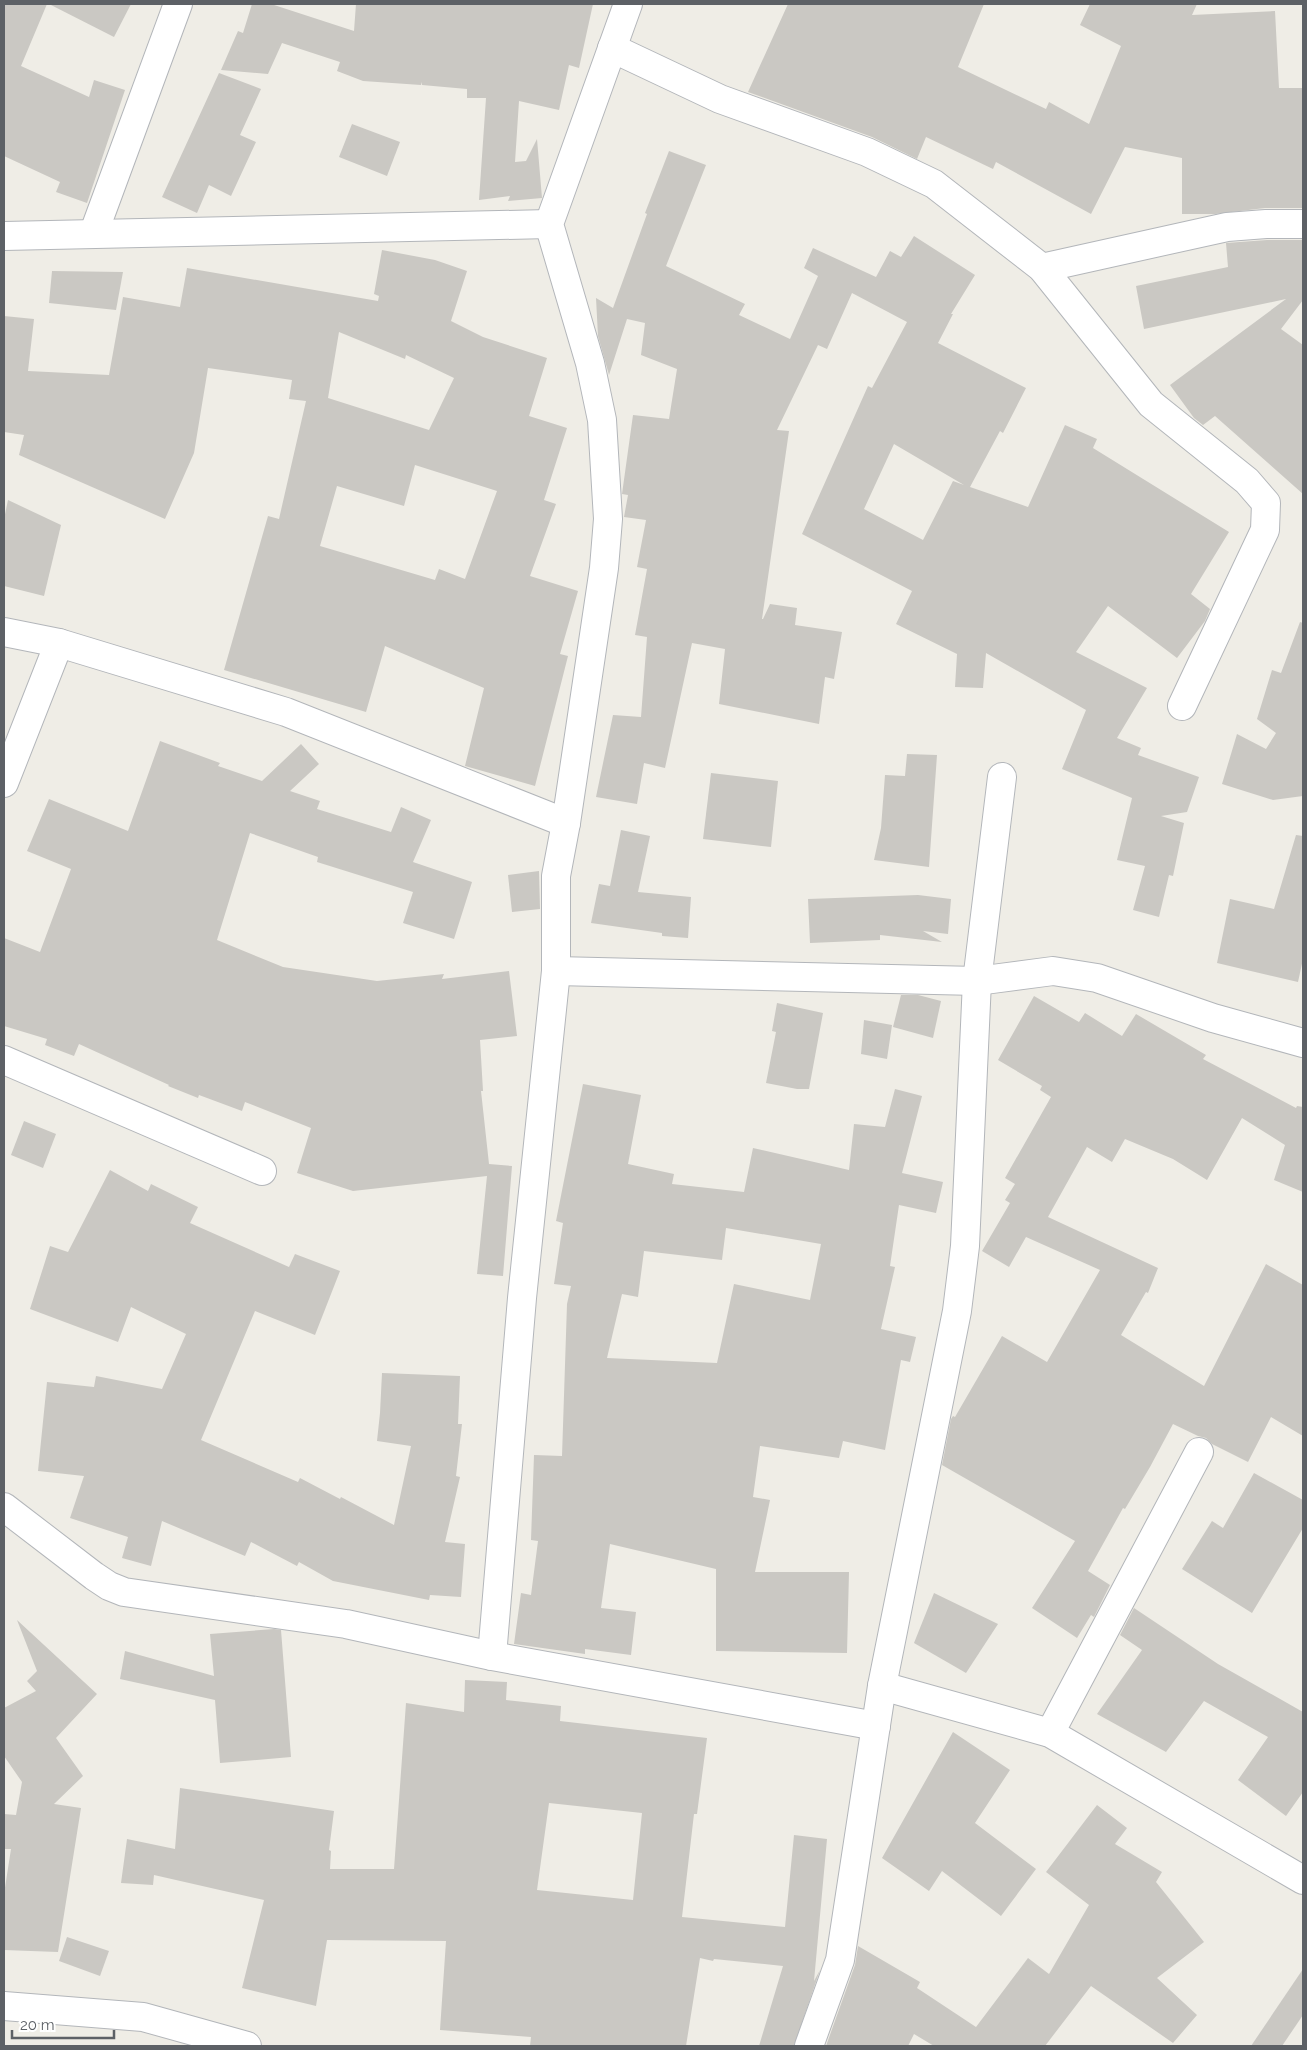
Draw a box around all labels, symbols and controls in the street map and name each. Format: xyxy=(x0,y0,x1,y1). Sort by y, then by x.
scale bar xyxy=(12,2008,115,2040)
text: 20 m xyxy=(20,2016,55,2034)

